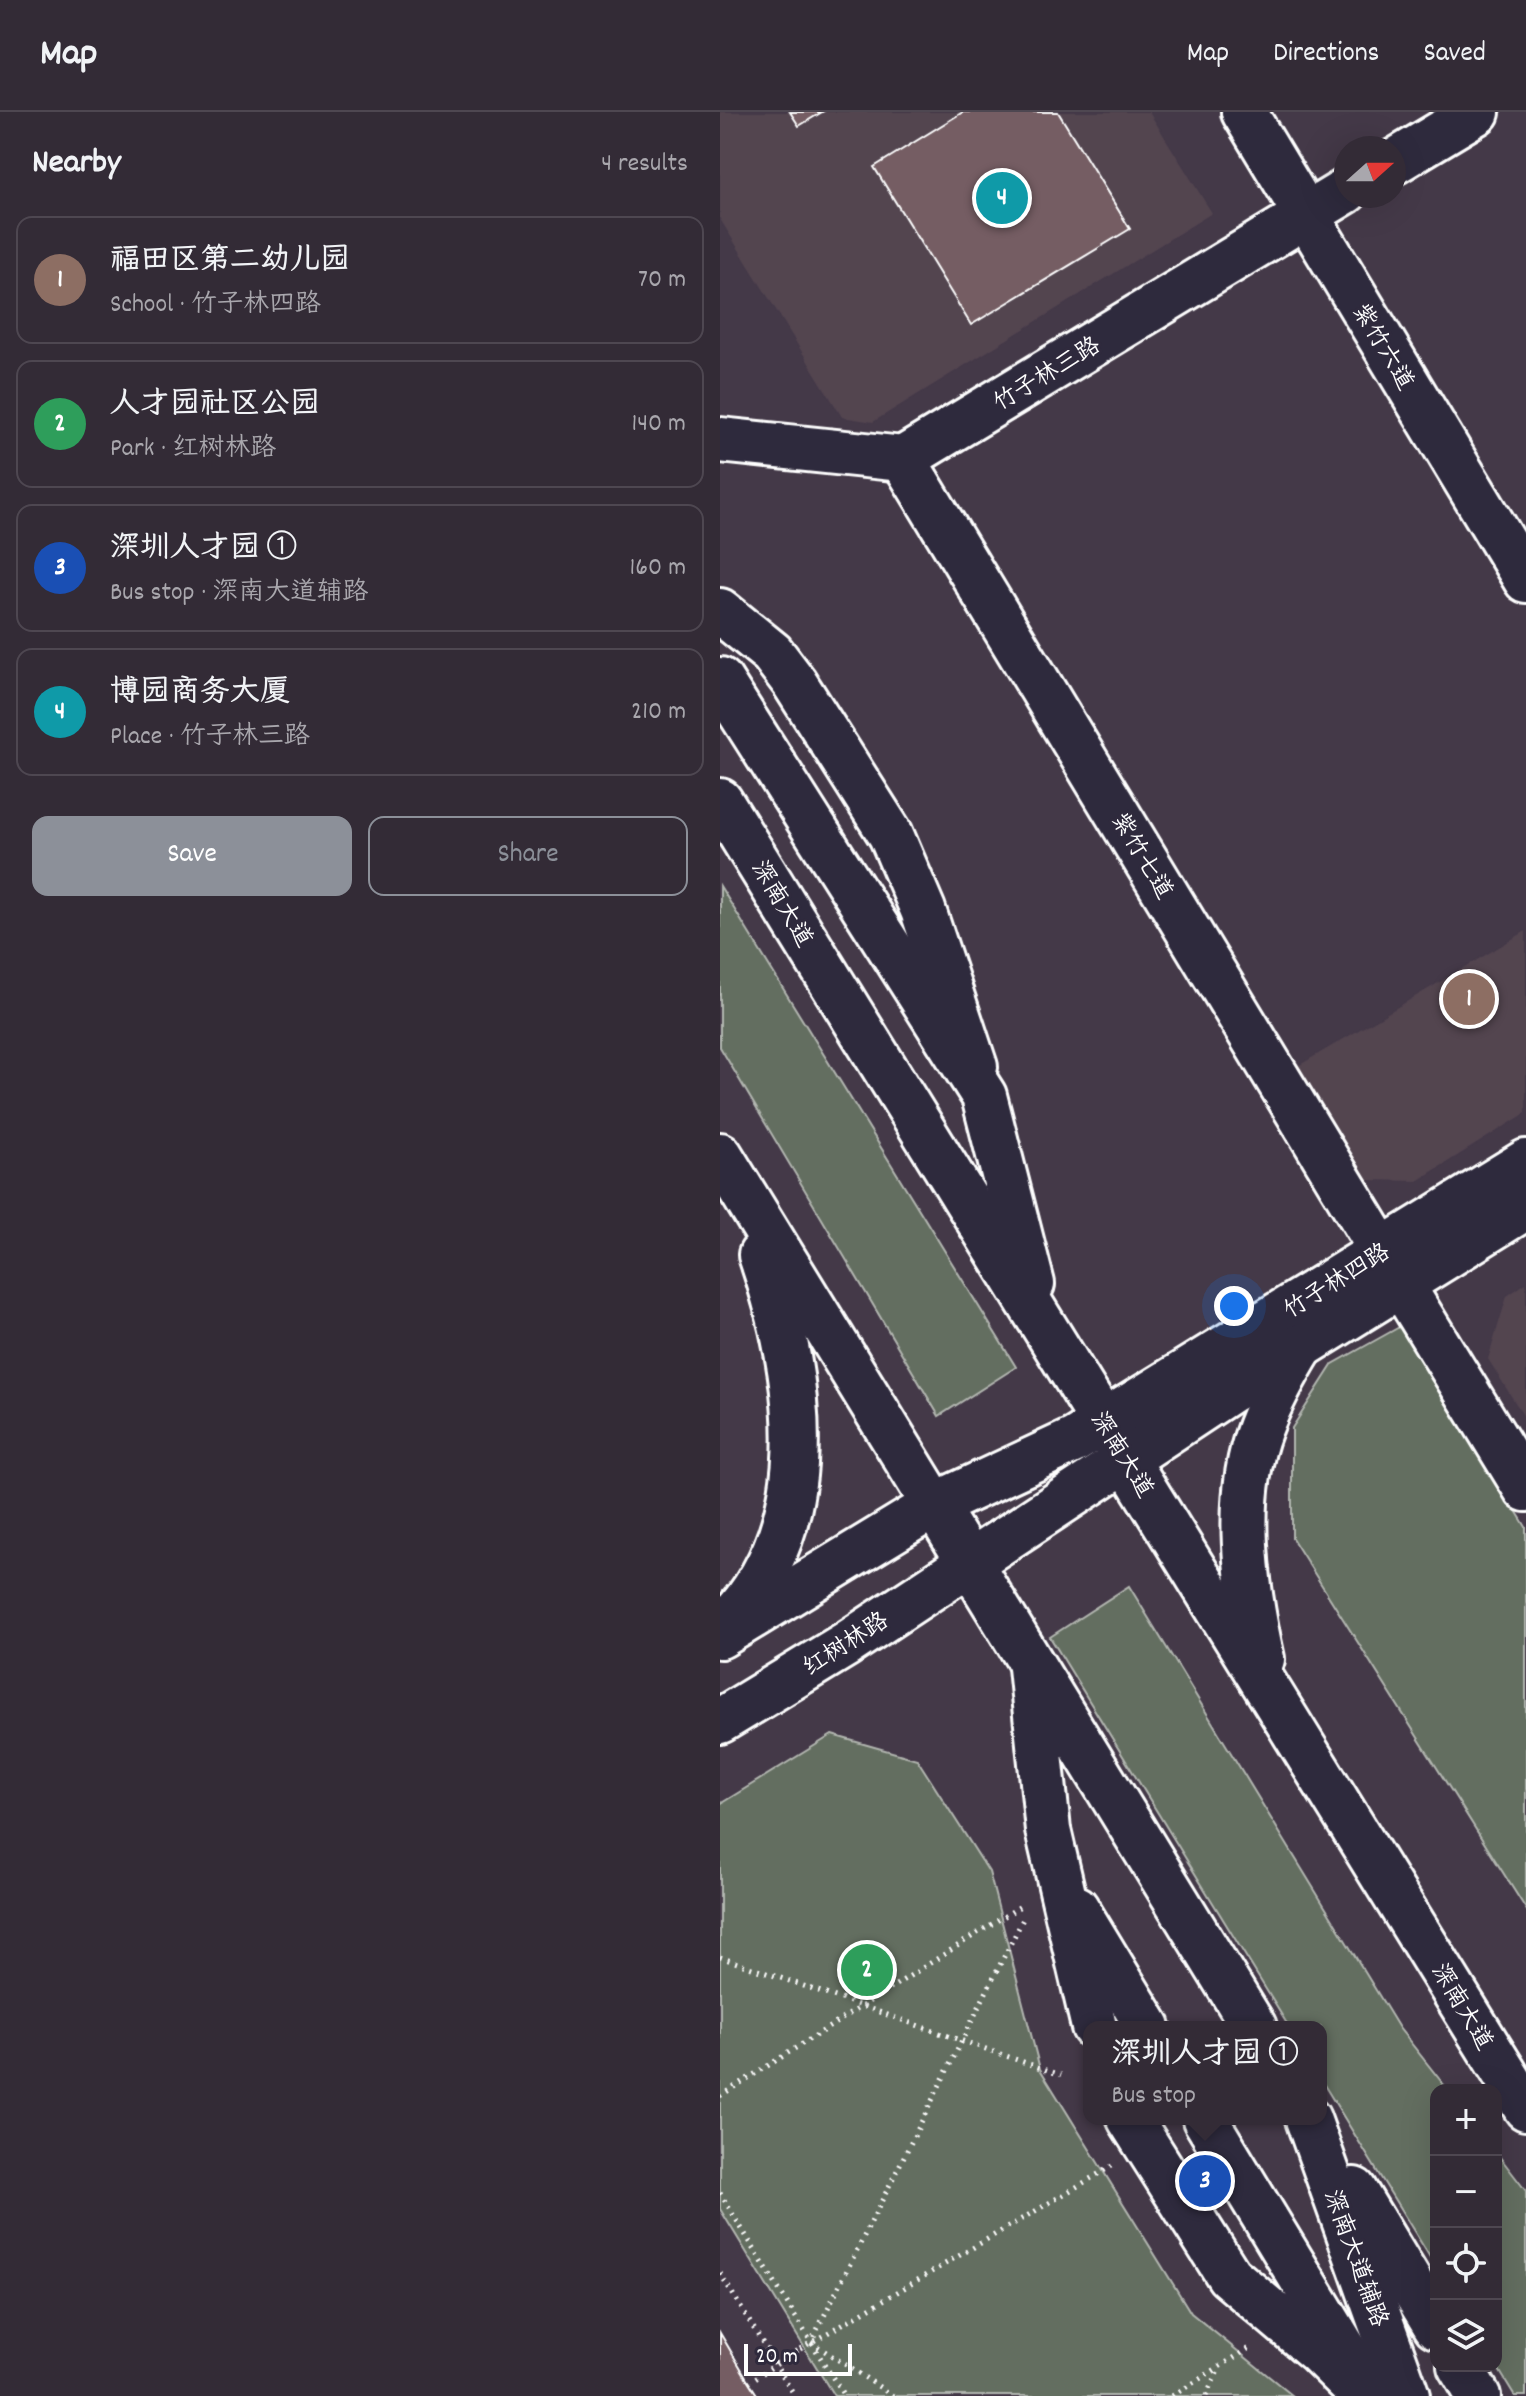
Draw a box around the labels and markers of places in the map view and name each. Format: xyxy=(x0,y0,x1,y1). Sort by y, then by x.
pin: 4 xyxy=(976,168,1028,228)
pin: 1 xyxy=(1443,969,1495,1029)
pin: 2 xyxy=(841,1940,893,2000)
pin: 3 xyxy=(1179,2151,1231,2211)

